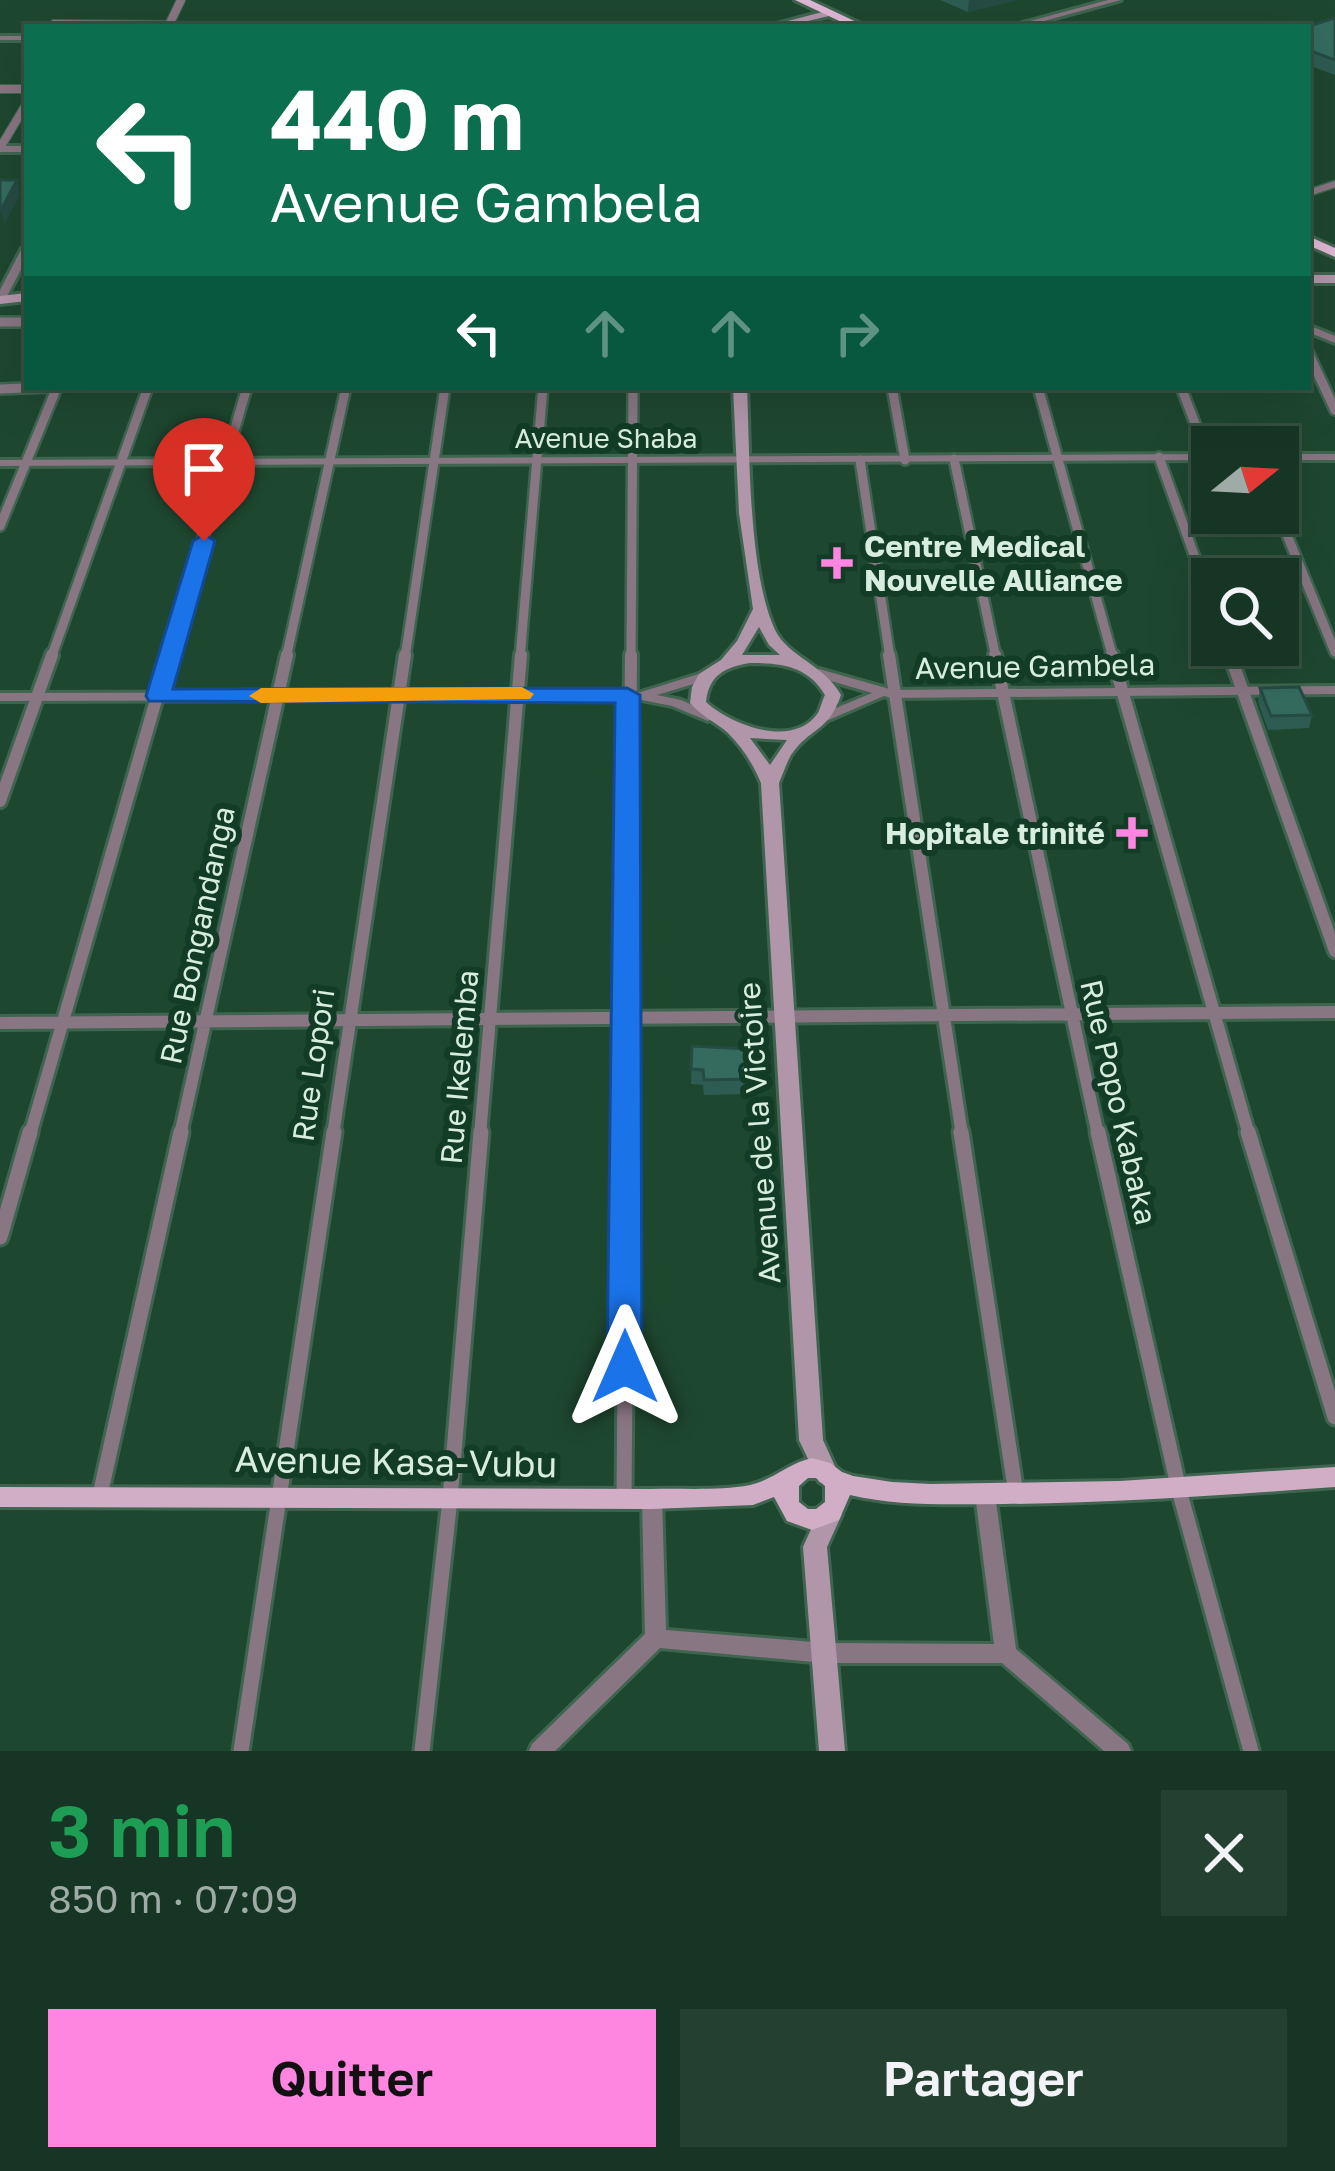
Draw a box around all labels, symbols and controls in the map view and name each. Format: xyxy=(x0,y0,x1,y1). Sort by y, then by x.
text: 440 m xyxy=(270,68,524,168)
icon: left xyxy=(72,72,228,228)
text: Avenue Gambela xyxy=(270,169,703,234)
icon: left xyxy=(446,300,512,366)
icon: ahead xyxy=(572,300,638,366)
icon: ahead xyxy=(698,300,764,366)
icon: right xyxy=(824,300,890,366)
pin xyxy=(153,418,255,541)
street label: Avenue Shaba xyxy=(514,422,698,454)
north arrow xyxy=(1191,426,1299,534)
map controls xyxy=(1191,426,1299,666)
icon: arrive xyxy=(171,436,237,502)
place label: Centre Medical Nouvelle Alliance xyxy=(864,528,1123,598)
marker: Centre Medical Nouvelle Alliance xyxy=(821,547,853,579)
button: search xyxy=(1191,558,1299,666)
street label: Avenue Gambela xyxy=(914,646,1156,686)
street label: Rue Bongandanga xyxy=(152,803,242,1067)
place label: Hopitale trinité xyxy=(885,815,1105,851)
marker: Hopitale trinité xyxy=(1116,817,1148,849)
street label: Rue Ikelemba xyxy=(433,968,485,1166)
street label: Rue Popo Kabaka xyxy=(1073,976,1165,1228)
street label: Avenue de la Victoire xyxy=(731,981,787,1285)
street label: Rue Lopori xyxy=(284,986,342,1144)
position arrow xyxy=(562,1304,688,1430)
street label: Avenue Kasa-Vubu xyxy=(234,1437,558,1485)
text: 3 min xyxy=(48,1786,236,1873)
button: close xyxy=(1161,1790,1287,1916)
text: 850 m · 07:09 xyxy=(48,1875,298,1922)
button: Quitter xyxy=(48,2009,656,2147)
button: Partager xyxy=(680,2009,1287,2147)

